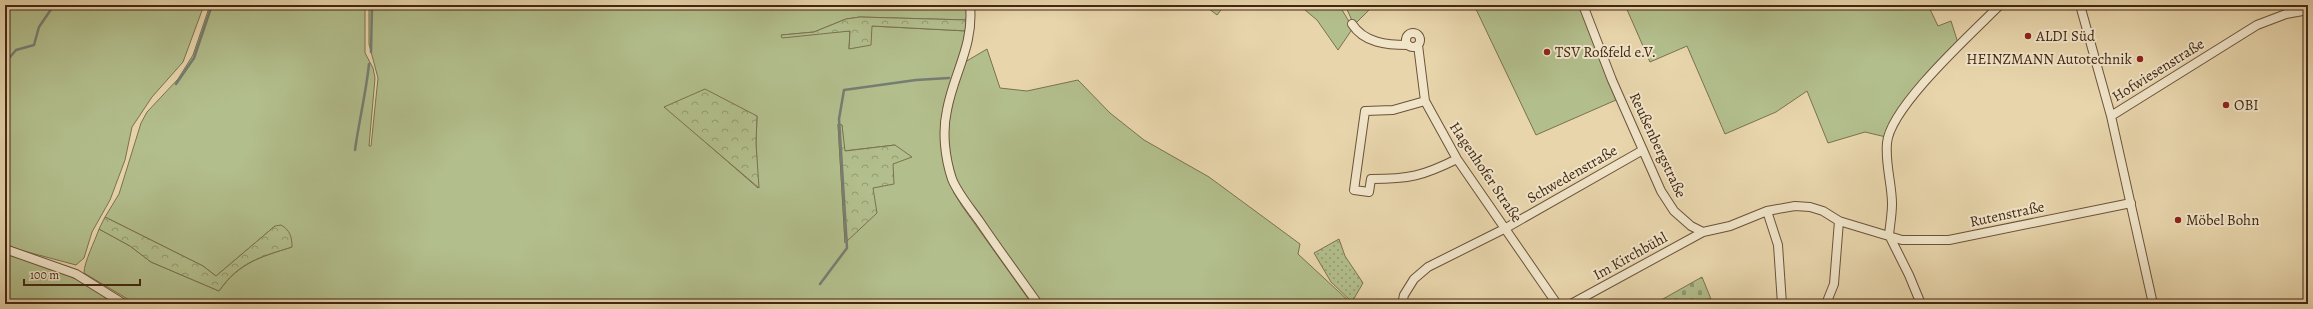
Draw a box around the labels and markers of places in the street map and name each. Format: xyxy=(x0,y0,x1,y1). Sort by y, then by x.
place label: ALDI Süd xyxy=(2035,26,2096,46)
marker: ALDI Süd xyxy=(2023,31,2033,41)
place label: TSV Roßfeld e.V. xyxy=(1555,42,1656,62)
marker: TSV Roßfeld e.V. xyxy=(1542,47,1552,57)
place label: HEINZMANN Autotechnik xyxy=(1966,49,2133,69)
marker: HEINZMANN Autotechnik xyxy=(2135,54,2145,64)
place label: OBI xyxy=(2234,95,2259,115)
marker: OBI xyxy=(2221,100,2231,110)
place label: Möbel Bohn xyxy=(2186,210,2259,230)
marker: Möbel Bohn xyxy=(2173,215,2183,225)

